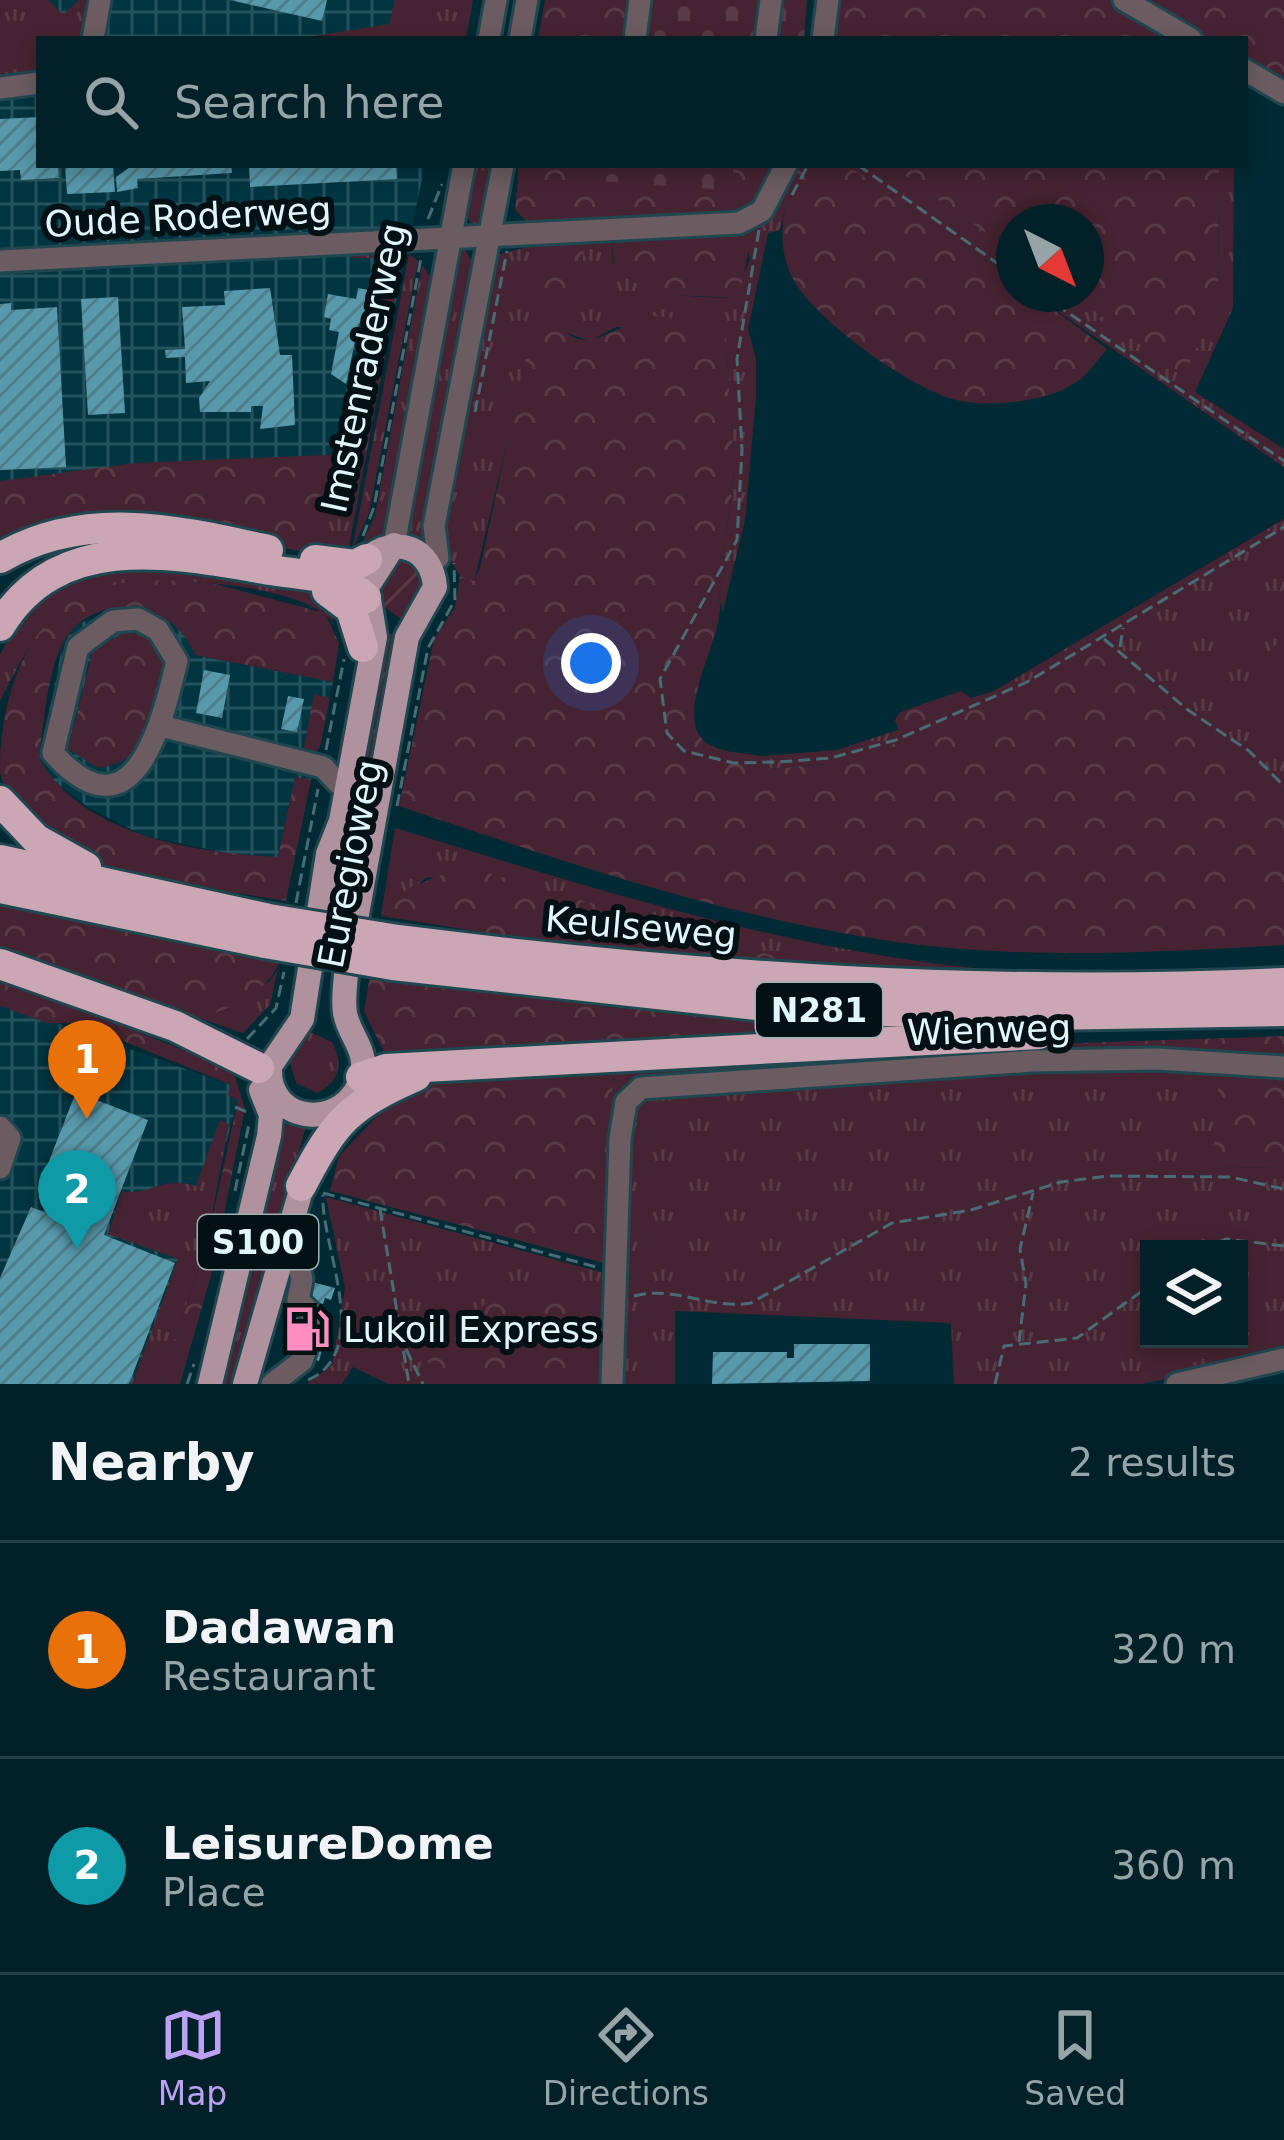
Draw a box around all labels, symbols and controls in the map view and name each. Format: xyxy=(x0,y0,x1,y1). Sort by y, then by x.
search box xyxy=(36,36,1248,168)
icon: search xyxy=(78,69,144,135)
text: Search here xyxy=(174,76,444,129)
street label: Oude Roderweg xyxy=(43,189,333,245)
north arrow xyxy=(996,204,1104,312)
street label: Imstenraderweg xyxy=(313,220,415,516)
your location xyxy=(561,633,621,693)
street label: Euregioweg xyxy=(310,757,390,971)
street label: Keulseweg xyxy=(544,898,738,956)
road number: N281 xyxy=(756,983,882,1037)
street label: Wienweg xyxy=(906,1007,1072,1053)
pin: 1 xyxy=(48,1020,126,1119)
pin: 2 xyxy=(38,1150,116,1249)
road number: S100 xyxy=(198,1215,318,1269)
map controls xyxy=(1140,1240,1248,1348)
button: layers xyxy=(1140,1240,1248,1348)
fuel station icon: Lukoil Express xyxy=(282,1304,332,1354)
place label: Lukoil Express xyxy=(343,1309,599,1350)
text: Nearby xyxy=(48,1433,255,1492)
text: 2 results xyxy=(1068,1440,1236,1485)
text: Dadawan xyxy=(162,1601,396,1654)
text: 1 xyxy=(73,1627,101,1672)
text: 320 m xyxy=(1111,1627,1236,1672)
text: Restaurant xyxy=(162,1654,376,1699)
text: LeisureDome xyxy=(162,1817,494,1870)
text: 2 xyxy=(73,1843,101,1888)
text: 360 m xyxy=(1111,1843,1236,1888)
text: Place xyxy=(162,1870,266,1915)
tab: Map xyxy=(158,2002,227,2113)
tab: Directions xyxy=(543,2002,709,2113)
tab: Saved xyxy=(1024,2002,1126,2113)

